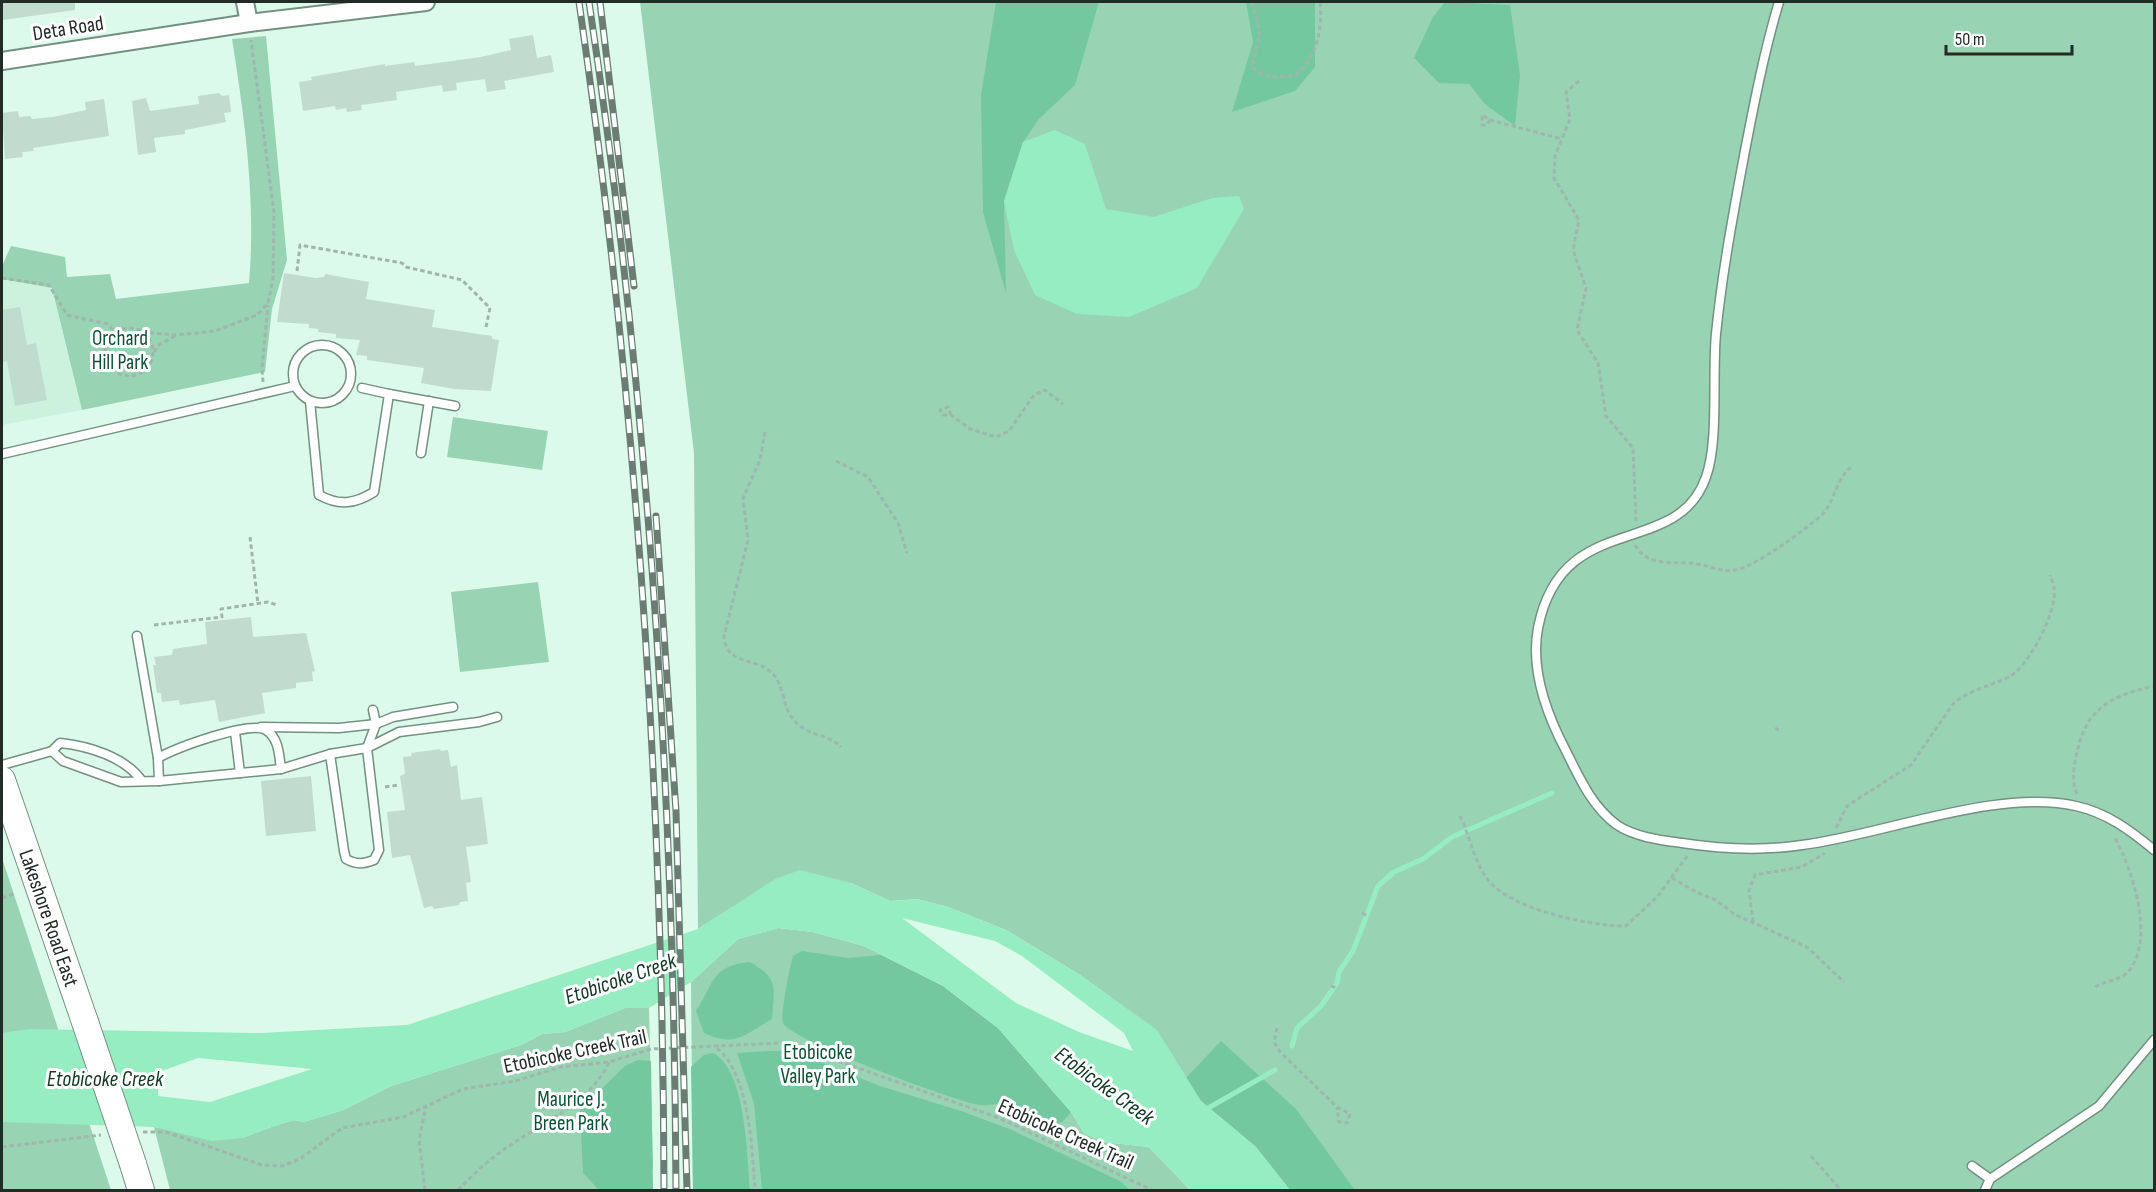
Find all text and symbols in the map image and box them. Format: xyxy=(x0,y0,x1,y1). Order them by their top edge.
street label: Deta Road xyxy=(31,11,105,46)
scale bar xyxy=(1946,18,2072,56)
text: 50 m xyxy=(1955,29,1985,50)
park label: Orchard Hill Park xyxy=(92,326,148,375)
street label: Lakeshore Road East xyxy=(13,846,84,990)
water label: Etobicoke Creek xyxy=(561,947,681,1011)
street label: Etobicoke Creek Trail xyxy=(501,1024,649,1079)
park label: Etobicoke Valley Park xyxy=(780,1040,856,1089)
water label: Etobicoke Creek xyxy=(1049,1041,1160,1132)
water label: Etobicoke Creek xyxy=(47,1066,164,1093)
park label: Maurice J. Breen Park xyxy=(534,1087,608,1136)
street label: Etobicoke Creek Trail xyxy=(994,1093,1137,1175)

